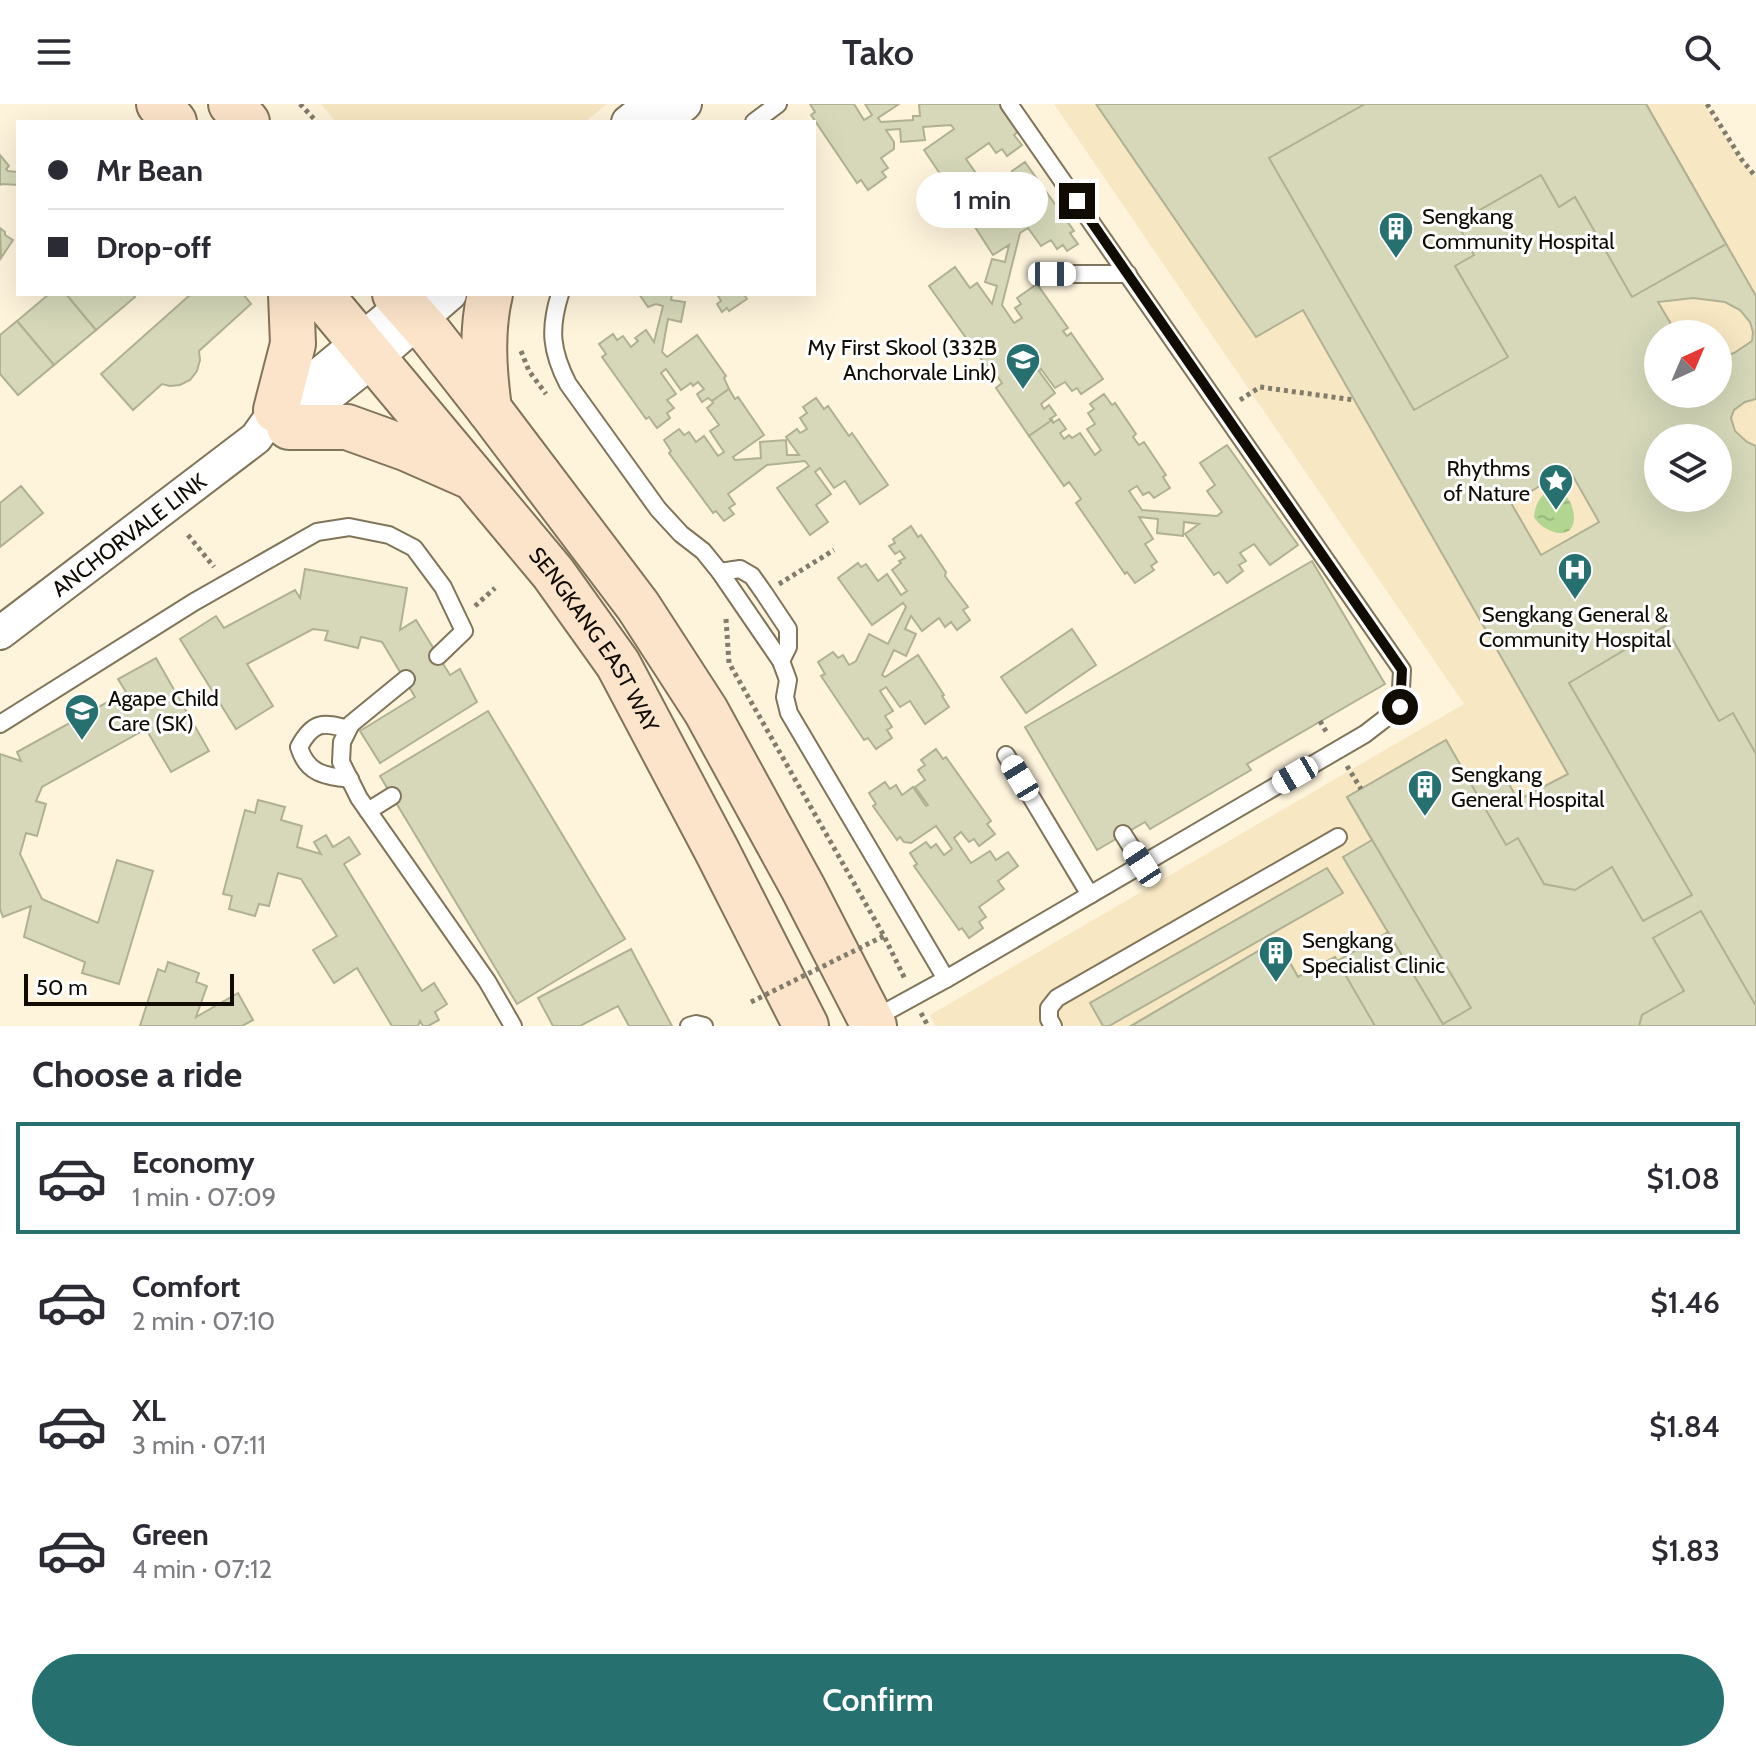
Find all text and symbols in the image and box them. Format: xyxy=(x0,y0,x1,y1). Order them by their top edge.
icon: menu xyxy=(32,30,76,74)
text: Tako xyxy=(842,30,914,74)
icon: search xyxy=(1680,30,1724,74)
text: Mr Bean xyxy=(96,152,203,189)
callout: 1 min xyxy=(917,173,1049,229)
route end xyxy=(1059,183,1095,219)
text: 1 min xyxy=(953,184,1011,216)
place label: Sengkang Community Hospital xyxy=(1422,203,1615,255)
building icon: Sengkang Community Hospital xyxy=(1377,210,1415,260)
text: Drop-off xyxy=(96,229,211,266)
car xyxy=(1028,262,1076,286)
north arrow xyxy=(1644,320,1732,408)
map controls xyxy=(1644,320,1732,512)
place label: My First Skool (332B Anchorvale Link) xyxy=(807,334,997,386)
school or university icon: My First Skool (332B Anchorvale Link) xyxy=(1004,341,1042,391)
button: layers xyxy=(1644,424,1732,512)
place label: Rhythms of Nature xyxy=(1443,455,1530,507)
place icon: Rhythms of Nature xyxy=(1537,462,1575,512)
street label: ANCHORVALE LINK xyxy=(46,467,212,602)
street label: SENGKANG EAST WAY xyxy=(524,541,665,737)
hospital icon: Sengkang General & Community Hospital xyxy=(1556,551,1594,601)
place label: Sengkang General & Community Hospital xyxy=(1479,601,1672,653)
place label: Agape Child Care (SK) xyxy=(108,685,219,737)
route start xyxy=(1382,689,1418,725)
school or university icon: Agape Child Care (SK) xyxy=(63,692,101,742)
car xyxy=(997,751,1043,805)
car xyxy=(1268,753,1322,797)
place label: Sengkang General Hospital xyxy=(1451,761,1605,813)
building icon: Sengkang General Hospital xyxy=(1406,768,1444,818)
car xyxy=(1119,837,1165,891)
place label: Sengkang Specialist Clinic xyxy=(1302,927,1445,979)
building icon: Sengkang Specialist Clinic xyxy=(1257,934,1295,984)
scale bar xyxy=(24,970,234,1006)
text: 50 m xyxy=(36,974,88,1001)
text: Choose a ride xyxy=(32,1052,242,1096)
icon: car xyxy=(36,1142,108,1214)
text: Economy xyxy=(132,1144,255,1181)
text: $1.08 xyxy=(1647,1160,1720,1197)
text: 1 min · 07:09 xyxy=(132,1181,276,1213)
icon: car xyxy=(36,1266,108,1338)
text: Comfort xyxy=(132,1268,240,1305)
text: $1.46 xyxy=(1650,1284,1720,1321)
text: 2 min · 07:10 xyxy=(132,1305,275,1337)
icon: car xyxy=(36,1390,108,1462)
text: XL xyxy=(132,1392,166,1429)
text: $1.84 xyxy=(1649,1408,1720,1445)
text: 3 min · 07:11 xyxy=(132,1429,266,1461)
icon: car xyxy=(36,1514,108,1586)
text: Green xyxy=(132,1516,209,1553)
text: $1.83 xyxy=(1651,1532,1720,1569)
text: 4 min · 07:12 xyxy=(132,1553,272,1585)
button: Confirm xyxy=(32,1654,1724,1746)

